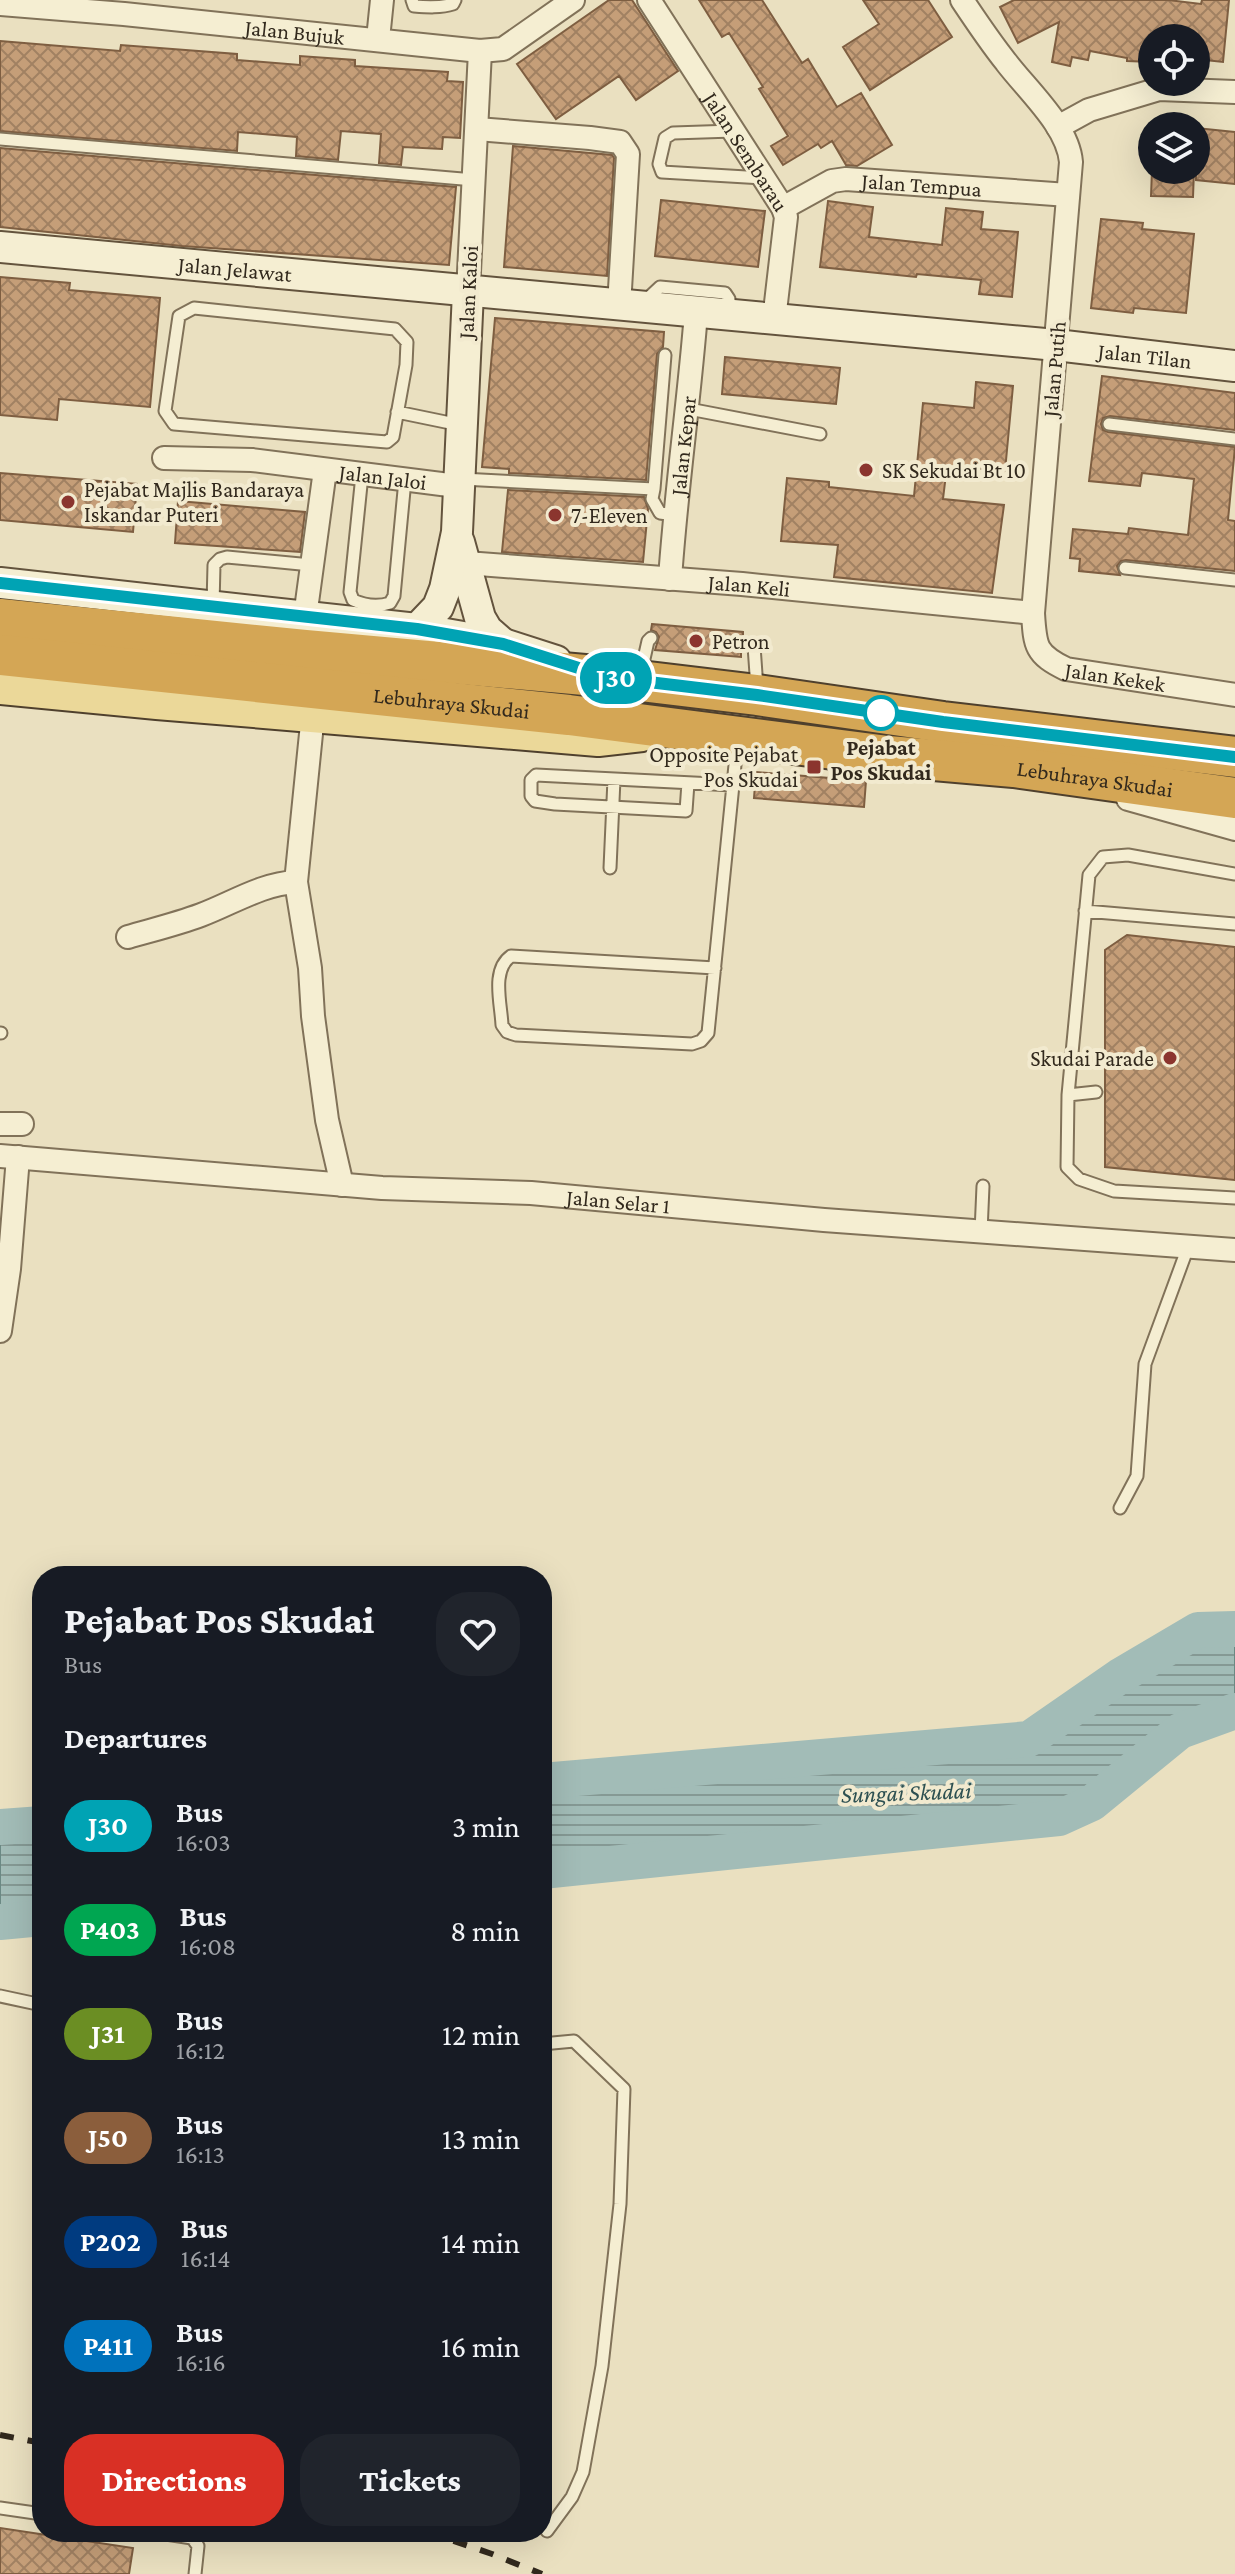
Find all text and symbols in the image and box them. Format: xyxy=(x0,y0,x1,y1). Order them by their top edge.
street label: Jalan Bujuk xyxy=(242,14,346,49)
map controls xyxy=(1138,24,1210,184)
button: locate xyxy=(1138,24,1210,96)
street label: Jalan Sembarau xyxy=(698,85,794,216)
button: layers xyxy=(1138,112,1210,184)
street label: Jalan Tempua xyxy=(859,168,983,201)
street label: Jalan Kaloi xyxy=(453,244,483,341)
street label: Jalan Jelawat xyxy=(175,251,294,287)
street label: Jalan Putih xyxy=(1037,320,1071,420)
street label: Jalan Tilan xyxy=(1095,337,1193,373)
street label: Jalan Kepar xyxy=(665,394,701,499)
street label: Jalan Jaloi xyxy=(336,458,428,495)
place label: SK Sekudai Bt 10 xyxy=(882,458,1026,483)
marker: SK Sekudai Bt 10 xyxy=(857,461,875,479)
place label: Pejabat Majlis Bandaraya Iskandar Puteri xyxy=(84,477,304,527)
marker: Pejabat Majlis Bandaraya Iskandar Puteri xyxy=(59,493,77,511)
place label: 7-Eleven xyxy=(571,503,648,528)
marker: 7-Eleven xyxy=(546,506,564,524)
street label: Jalan Keli xyxy=(705,569,792,601)
place label: Petron xyxy=(712,629,770,654)
marker: Petron xyxy=(687,632,705,650)
line badge: J30 xyxy=(570,652,662,704)
street label: Jalan Kekek xyxy=(1061,656,1168,697)
text: J30 xyxy=(596,662,636,693)
street label: Lebuhraya Skudai xyxy=(372,682,531,723)
marker: Pejabat Pos Skudai xyxy=(864,696,898,730)
place label: Pejabat Pos Skudai xyxy=(831,735,932,785)
place label: Opposite Pejabat Pos Skudai xyxy=(649,742,799,792)
street label: Lebuhraya Skudai xyxy=(1015,755,1175,802)
marker: Opposite Pejabat Pos Skudai xyxy=(805,758,823,776)
place label: Skudai Parade xyxy=(1030,1046,1154,1071)
marker: Skudai Parade xyxy=(1161,1049,1179,1067)
street label: Jalan Selar 1 xyxy=(563,1184,671,1218)
button: heart xyxy=(436,1592,520,1676)
text: Pejabat Pos Skudai xyxy=(64,1599,374,1641)
text: Bus xyxy=(64,1650,102,1679)
text: Departures xyxy=(64,1721,207,1754)
water label: Sungai Skudai xyxy=(840,1776,972,1808)
text: Bus xyxy=(176,1795,223,1828)
text: J30 xyxy=(88,1810,128,1841)
text: 3 min xyxy=(452,1810,520,1843)
text: 16:03 xyxy=(176,1828,231,1857)
text: Bus xyxy=(180,1899,226,1932)
text: P403 xyxy=(80,1914,140,1945)
text: 8 min xyxy=(450,1914,520,1947)
text: 16:08 xyxy=(180,1932,236,1961)
text: Bus xyxy=(176,2003,223,2036)
text: J31 xyxy=(91,2018,125,2049)
text: 12 min xyxy=(442,2018,520,2051)
text: 16:12 xyxy=(176,2036,225,2065)
text: Bus xyxy=(176,2107,223,2140)
text: J50 xyxy=(88,2122,128,2153)
text: 13 min xyxy=(442,2122,520,2155)
text: 16:13 xyxy=(176,2140,225,2169)
text: Bus xyxy=(181,2211,228,2244)
text: P202 xyxy=(80,2226,141,2257)
text: 14 min xyxy=(441,2226,520,2259)
text: 16:14 xyxy=(181,2244,231,2273)
text: Bus xyxy=(176,2315,223,2348)
text: P411 xyxy=(83,2330,133,2361)
text: 16 min xyxy=(441,2330,520,2363)
text: 16:16 xyxy=(176,2348,226,2377)
button: Directions xyxy=(64,2434,284,2526)
button: Tickets xyxy=(300,2434,520,2526)

